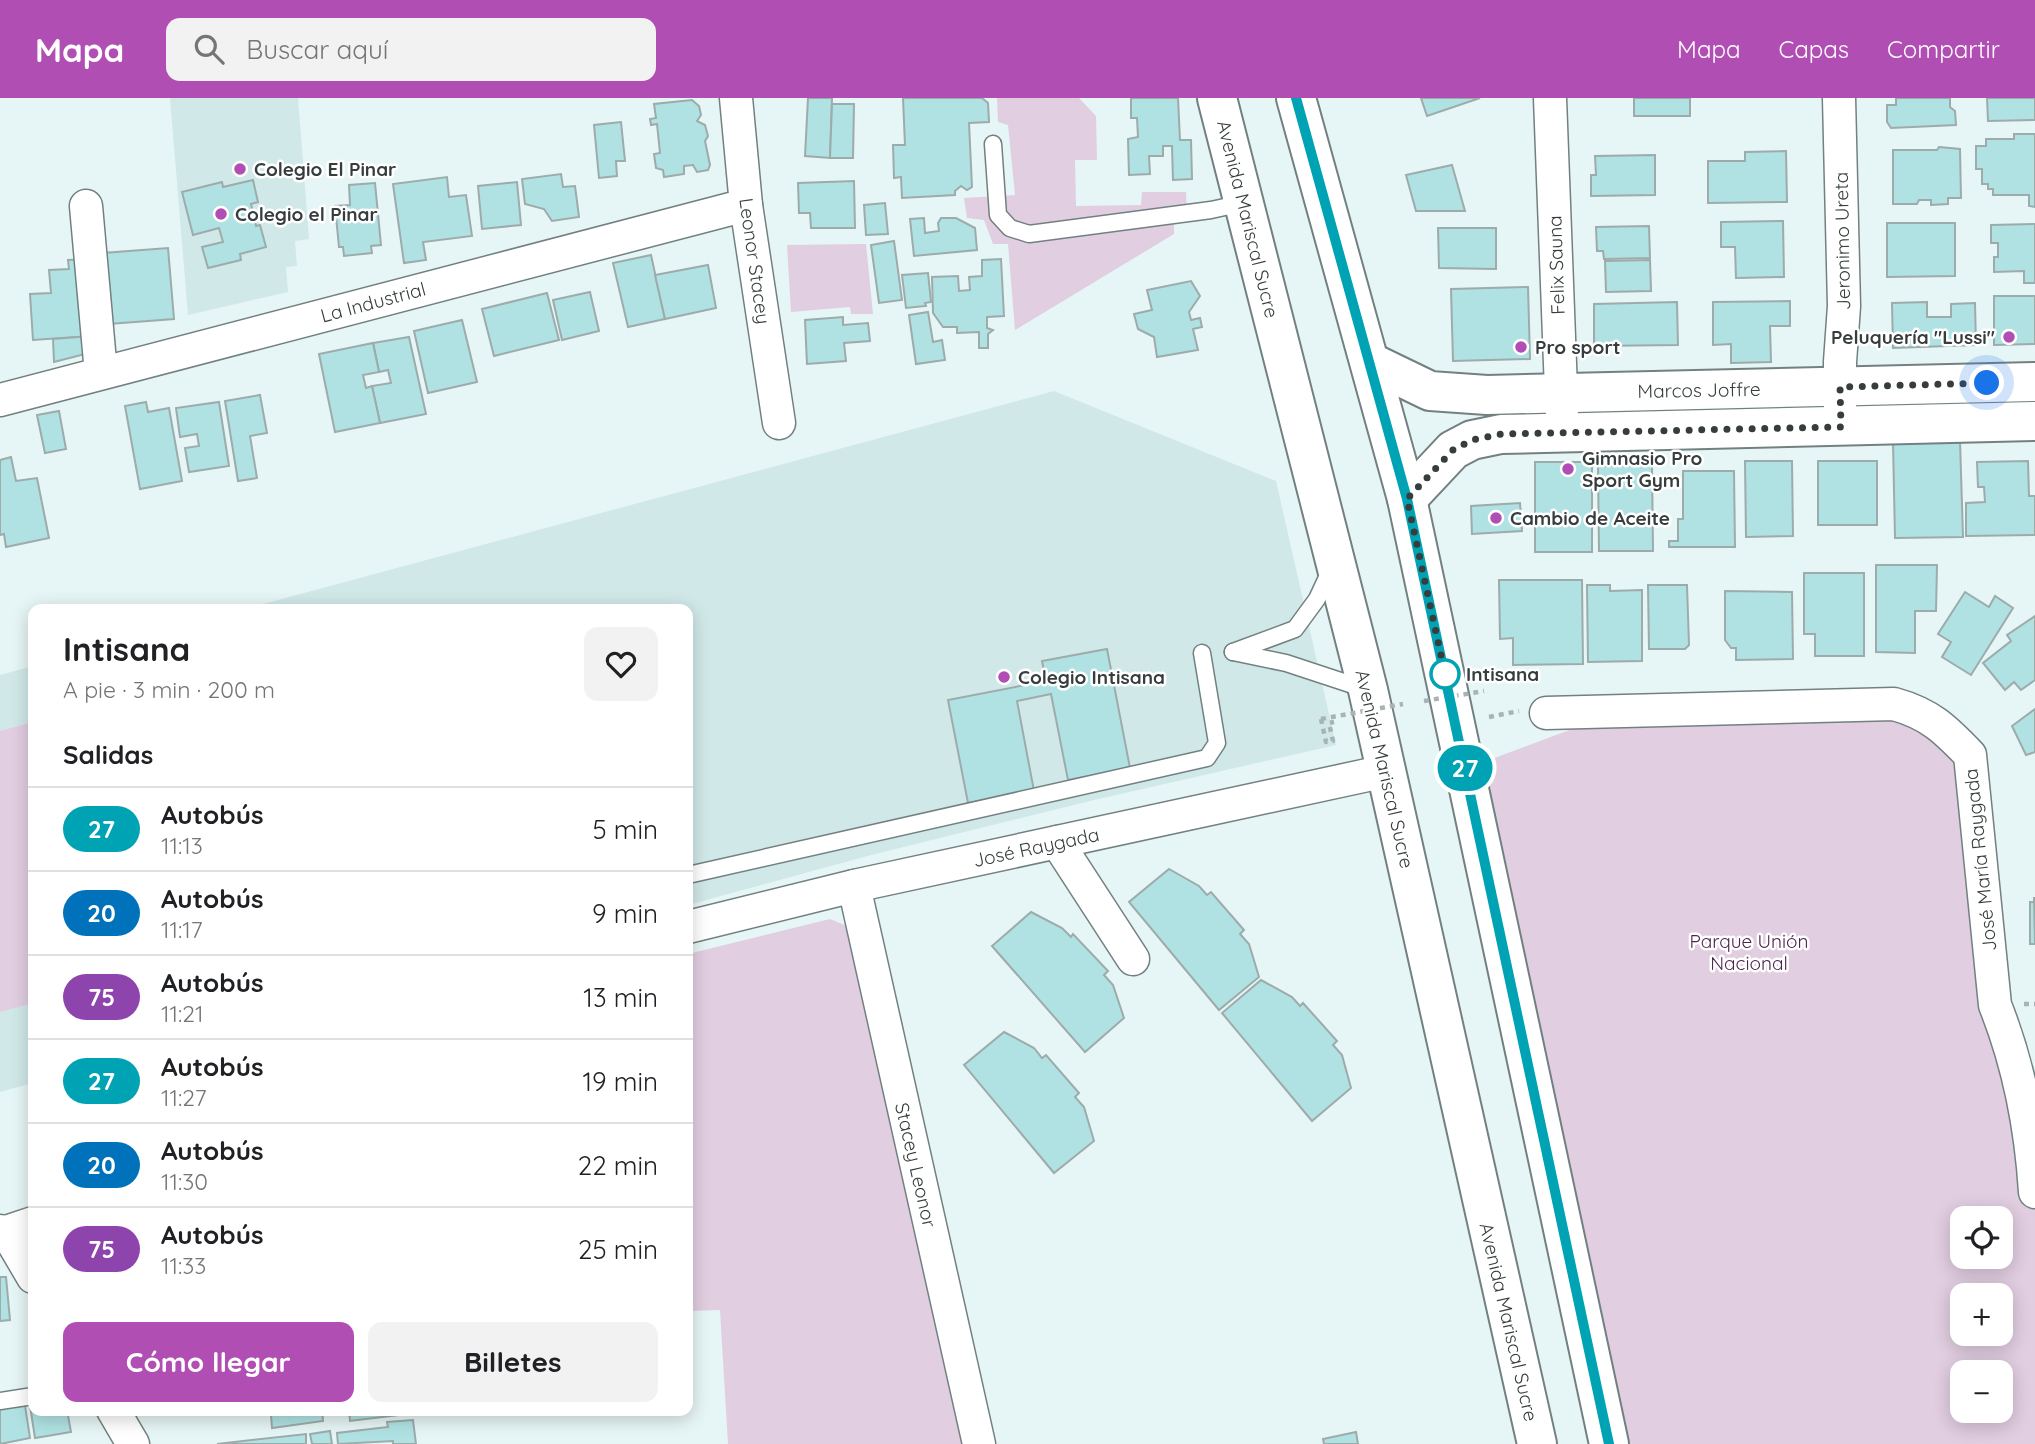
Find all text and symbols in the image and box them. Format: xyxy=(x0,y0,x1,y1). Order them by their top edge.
search box xyxy=(166,18,656,81)
text: Mapa xyxy=(35,29,124,70)
icon: search xyxy=(190,30,228,68)
text: Buscar aquí xyxy=(246,33,388,66)
text: Mapa xyxy=(1677,34,1741,64)
text: Capas xyxy=(1779,34,1849,64)
text: Compartir xyxy=(1887,34,2000,64)
street label: Avenida Mariscal Sucre xyxy=(1212,118,1284,320)
place label: Colegio El Pinar xyxy=(254,157,396,181)
marker: Colegio El Pinar xyxy=(232,161,248,177)
street label: Jeronimo Ureta xyxy=(1829,172,1855,310)
street label: Leonor Stacey xyxy=(734,196,776,326)
place label: Colegio el Pinar xyxy=(235,202,378,226)
marker: Colegio el Pinar xyxy=(213,206,229,222)
street label: Felix Sauna xyxy=(1542,215,1570,315)
street label: La Industrial xyxy=(318,276,428,328)
place label: Peluquería "Lussi" xyxy=(1831,325,1995,349)
marker: Peluquería "Lussi" xyxy=(2001,329,2017,345)
place label: Pro sport xyxy=(1535,335,1620,359)
marker: Pro sport xyxy=(1513,339,1529,355)
your location xyxy=(1969,365,2004,400)
street label: Marcos Joffre xyxy=(1637,377,1761,403)
place label: Gimnasio Pro Sport Gym xyxy=(1582,446,1703,492)
marker: Gimnasio Pro Sport Gym xyxy=(1560,461,1576,477)
place label: Cambio de Aceite xyxy=(1510,506,1670,530)
marker: Cambio de Aceite xyxy=(1488,510,1504,526)
button: heart xyxy=(584,627,658,701)
text: Intisana xyxy=(63,628,190,669)
marker: Intisana xyxy=(1430,659,1460,689)
place label: Intisana xyxy=(1466,662,1539,686)
place label: Colegio Intisana xyxy=(1018,665,1165,689)
street label: Avenida Mariscal Sucre xyxy=(1350,667,1420,871)
marker: Colegio Intisana xyxy=(996,669,1012,685)
text: A pie · 3 min · 200 m xyxy=(63,675,275,704)
text: Salidas xyxy=(63,738,153,771)
line badge: 27 xyxy=(1434,745,1496,791)
text: 27 xyxy=(1452,753,1478,783)
street label: José María Raygada xyxy=(1958,767,2002,953)
text: Autobús xyxy=(161,798,263,831)
text: 5 min xyxy=(592,813,658,846)
text: 27 xyxy=(88,814,115,844)
street label: José Raygada xyxy=(971,822,1101,872)
text: 11:13 xyxy=(161,831,203,860)
text: Autobús xyxy=(161,882,263,915)
text: 9 min xyxy=(592,897,658,930)
text: 20 xyxy=(87,898,116,928)
text: 11:17 xyxy=(161,915,203,944)
park label: Parque Unión Nacional xyxy=(1690,929,1808,975)
text: Autobús xyxy=(161,966,263,999)
text: 13 min xyxy=(583,981,658,1014)
text: 75 xyxy=(88,982,115,1012)
text: 11:21 xyxy=(161,999,204,1028)
text: Autobús xyxy=(161,1050,263,1083)
text: 19 min xyxy=(582,1065,658,1098)
text: 27 xyxy=(88,1066,115,1096)
text: 11:27 xyxy=(161,1083,206,1112)
street label: Stacey Leonor xyxy=(890,1100,942,1230)
text: Autobús xyxy=(161,1134,263,1167)
text: 22 min xyxy=(578,1149,658,1182)
text: 20 xyxy=(87,1150,116,1180)
text: 11:30 xyxy=(161,1167,208,1196)
map controls xyxy=(1950,1206,2013,1423)
button: locate xyxy=(1950,1206,2013,1269)
text: Autobús xyxy=(161,1218,263,1251)
street label: Avenida Mariscal Sucre xyxy=(1474,1220,1544,1424)
text: 25 min xyxy=(578,1233,658,1266)
text: 75 xyxy=(88,1234,115,1264)
text: 11:33 xyxy=(161,1251,206,1280)
button: + xyxy=(1950,1283,2013,1346)
button: Cómo llegar xyxy=(63,1322,354,1402)
button: Billetes xyxy=(368,1322,658,1402)
button: − xyxy=(1950,1360,2013,1423)

